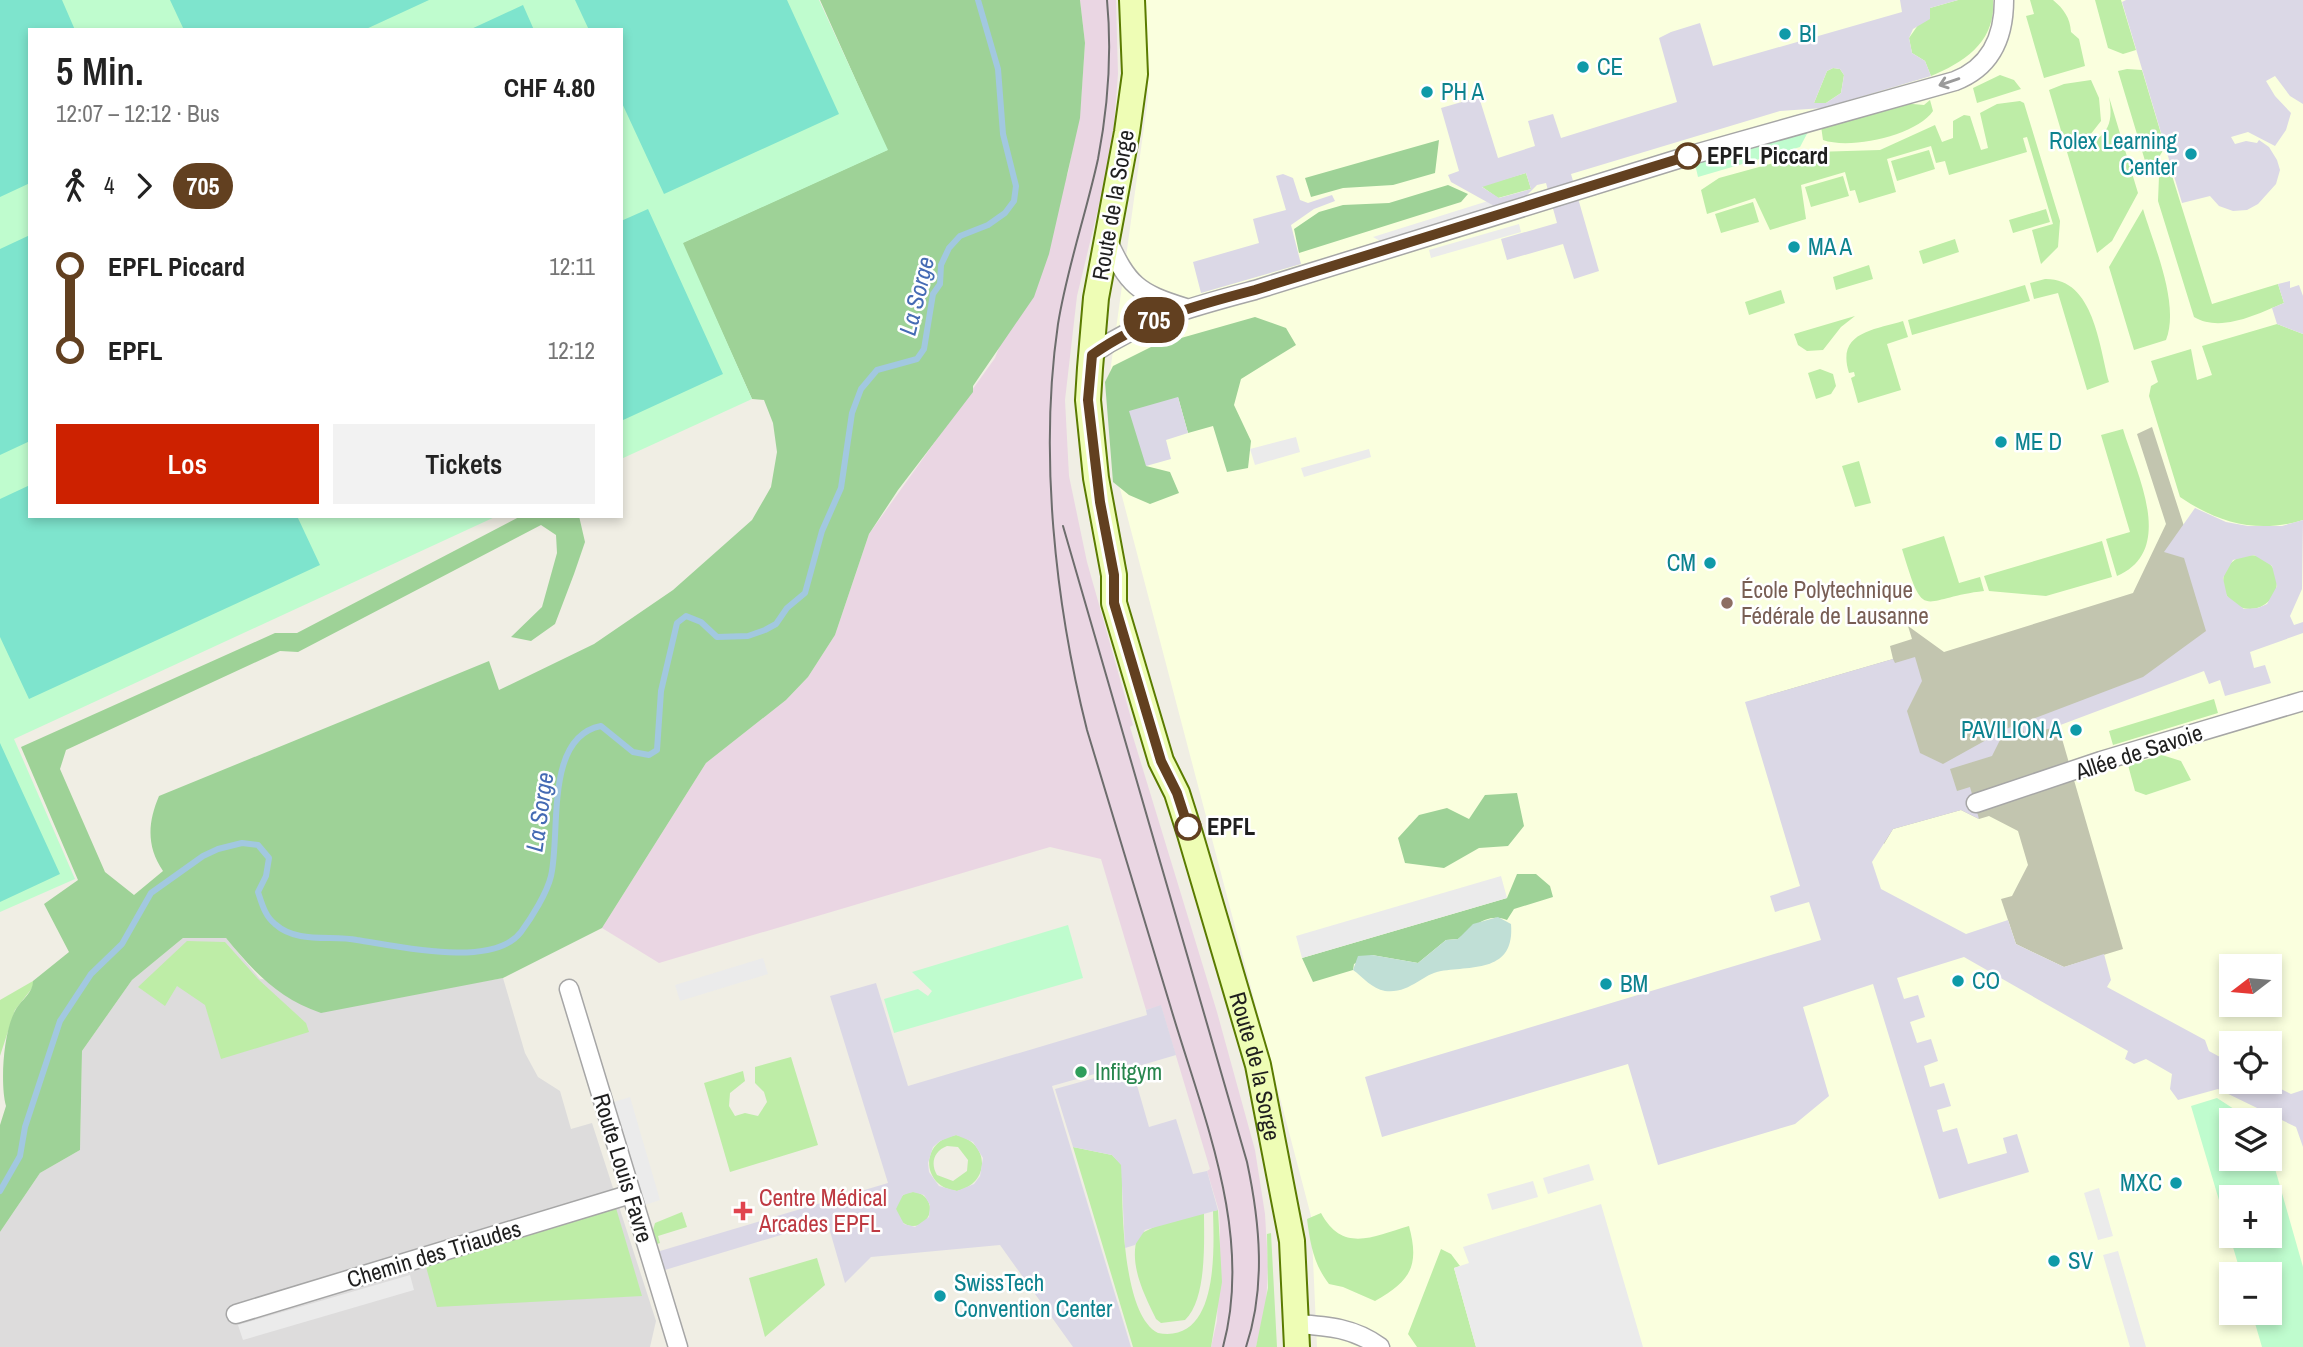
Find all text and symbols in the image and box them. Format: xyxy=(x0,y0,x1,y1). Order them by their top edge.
place label: BI xyxy=(1799,18,1817,49)
marker: BI xyxy=(1777,26,1793,42)
text: 5 Min. xyxy=(56,46,144,97)
place label: CE xyxy=(1597,51,1623,82)
marker: CE xyxy=(1575,59,1591,75)
text: CHF 4.80 xyxy=(504,70,595,105)
place label: PH A xyxy=(1441,76,1484,107)
one-way arrow xyxy=(1939,77,1961,90)
marker: PH A xyxy=(1419,84,1435,100)
text: 12:07 – 12:12 · Bus xyxy=(56,98,220,129)
place label: Rolex Learning Center xyxy=(2049,125,2178,182)
street label: Route de la Sorge xyxy=(1084,127,1141,282)
place label: EPFL Piccard xyxy=(1707,140,1828,171)
marker: EPFL Piccard xyxy=(1675,143,1701,169)
marker: Rolex Learning Center xyxy=(2183,146,2199,162)
icon: walk xyxy=(56,167,94,205)
icon: forward xyxy=(125,167,163,205)
text: 4 xyxy=(104,170,115,201)
text: 705 xyxy=(187,170,219,202)
place label: MA A xyxy=(1808,231,1852,262)
marker: MA A xyxy=(1786,239,1802,255)
text: EPFL Piccard xyxy=(108,249,245,284)
text: 12:11 xyxy=(549,251,595,282)
water label: La Sorge xyxy=(891,253,941,338)
line badge: 705 xyxy=(1114,297,1194,343)
text: 705 xyxy=(1138,304,1170,336)
text: EPFL xyxy=(108,333,163,368)
text: 12:12 xyxy=(548,335,595,366)
button: Los xyxy=(56,424,319,504)
button: Tickets xyxy=(333,424,595,504)
place label: ME D xyxy=(2015,426,2062,457)
marker: ME D xyxy=(1993,434,2009,450)
place label: CM xyxy=(1667,547,1696,578)
marker: CM xyxy=(1702,555,1718,571)
place label: École Polytechnique Fédérale de Lausanne xyxy=(1741,574,1929,631)
marker: École Polytechnique Fédérale de Lausanne xyxy=(1719,595,1735,611)
place label: PAVILION A xyxy=(1961,714,2062,745)
street label: Allée de Savoie xyxy=(2070,716,2206,787)
marker: PAVILION A xyxy=(2068,722,2084,738)
water label: La Sorge xyxy=(518,770,560,854)
place label: EPFL xyxy=(1207,811,1255,842)
marker: EPFL xyxy=(1175,814,1201,840)
north arrow xyxy=(2219,954,2282,1017)
map controls xyxy=(2219,954,2282,1325)
place label: CO xyxy=(1972,965,2000,996)
place label: BM xyxy=(1620,968,1648,999)
marker: CO xyxy=(1950,973,1966,989)
marker: BM xyxy=(1598,976,1614,992)
street label: Route de la Sorge xyxy=(1222,988,1288,1143)
button: locate xyxy=(2219,1031,2282,1094)
place label: Infitgym xyxy=(1095,1056,1162,1087)
marker: Infitgym xyxy=(1073,1064,1089,1080)
street label: Route Louis Favre xyxy=(586,1090,661,1246)
button: layers xyxy=(2219,1108,2282,1171)
place label: MXC xyxy=(2120,1167,2162,1198)
marker: MXC xyxy=(2168,1175,2184,1191)
place label: Centre Médical Arcades EPFL xyxy=(758,1182,887,1239)
button: + xyxy=(2219,1185,2282,1248)
marker: Centre Médical Arcades EPFL xyxy=(733,1201,753,1221)
street label: Chemin des Triaudes xyxy=(343,1212,525,1295)
place label: SV xyxy=(2068,1245,2094,1276)
marker: SV xyxy=(2046,1253,2062,1269)
button: − xyxy=(2219,1262,2282,1325)
place label: SwissTech Convention Center xyxy=(954,1267,1113,1324)
marker: SwissTech Convention Center xyxy=(932,1288,948,1304)

